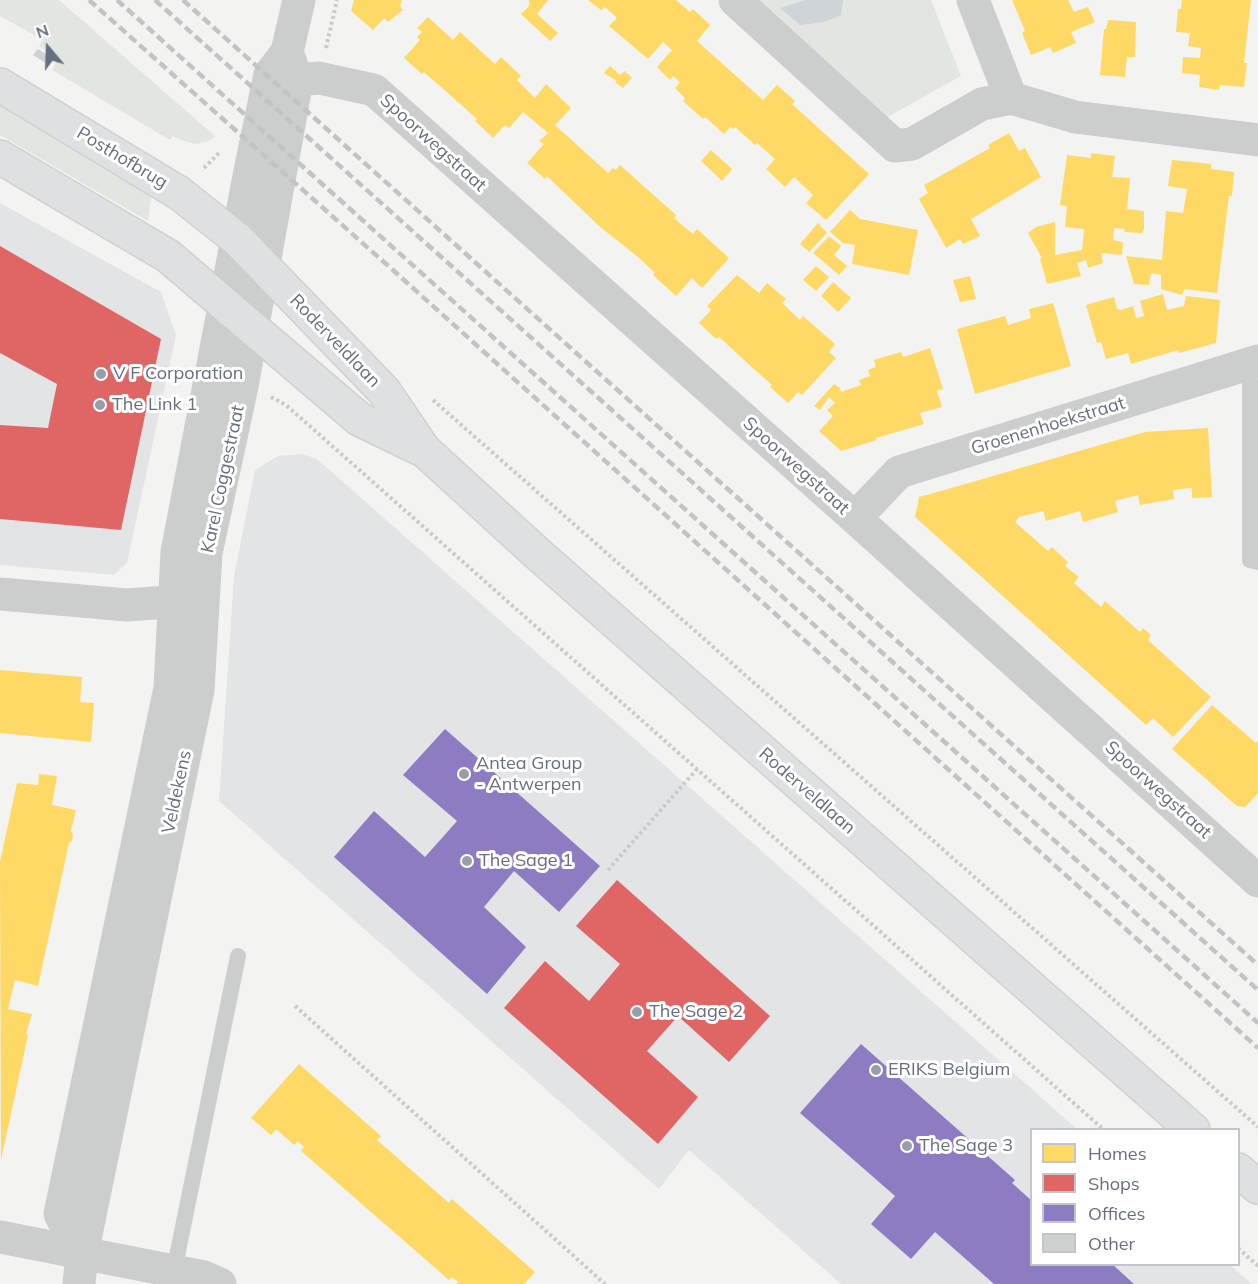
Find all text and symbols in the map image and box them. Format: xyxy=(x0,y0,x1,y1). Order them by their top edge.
north arrow xyxy=(18,18,78,78)
text: N xyxy=(33,20,51,42)
street label: Spoorwegstraat xyxy=(376,90,490,196)
street label: Posthofbrug xyxy=(73,122,171,194)
street label: Roderveldlaan xyxy=(285,290,385,392)
place label: V F Corporation xyxy=(113,363,243,385)
marker: V F Corporation xyxy=(94,367,108,381)
street label: Groenenhoekstraat xyxy=(968,392,1128,460)
place label: The Link 1 xyxy=(112,394,197,416)
marker: The Link 1 xyxy=(93,398,107,412)
street label: Karel Coggestraat xyxy=(197,403,249,555)
street label: Spoorwegstraat xyxy=(739,413,853,519)
street label: Spoorwegstraat xyxy=(1101,737,1215,843)
street label: Roderveldlaan xyxy=(754,743,860,839)
street label: Veldekens xyxy=(158,748,196,836)
place label: Antea Group - Antwerpen xyxy=(476,753,582,795)
marker: Antea Group - Antwerpen xyxy=(457,767,471,781)
place label: The Sage 1 xyxy=(479,850,573,872)
marker: The Sage 1 xyxy=(460,854,474,868)
place label: The Sage 2 xyxy=(649,1001,743,1023)
marker: The Sage 2 xyxy=(630,1005,644,1019)
place label: ERIKS Belgium xyxy=(888,1059,1010,1081)
marker: ERIKS Belgium xyxy=(869,1063,883,1077)
legend xyxy=(1030,1128,1240,1266)
place label: The Sage 3 xyxy=(919,1135,1013,1157)
marker: The Sage 3 xyxy=(900,1139,914,1153)
text: Homes xyxy=(1088,1142,1147,1165)
text: Shops xyxy=(1088,1172,1140,1195)
text: Offices xyxy=(1088,1202,1145,1225)
text: Other xyxy=(1088,1232,1135,1255)

